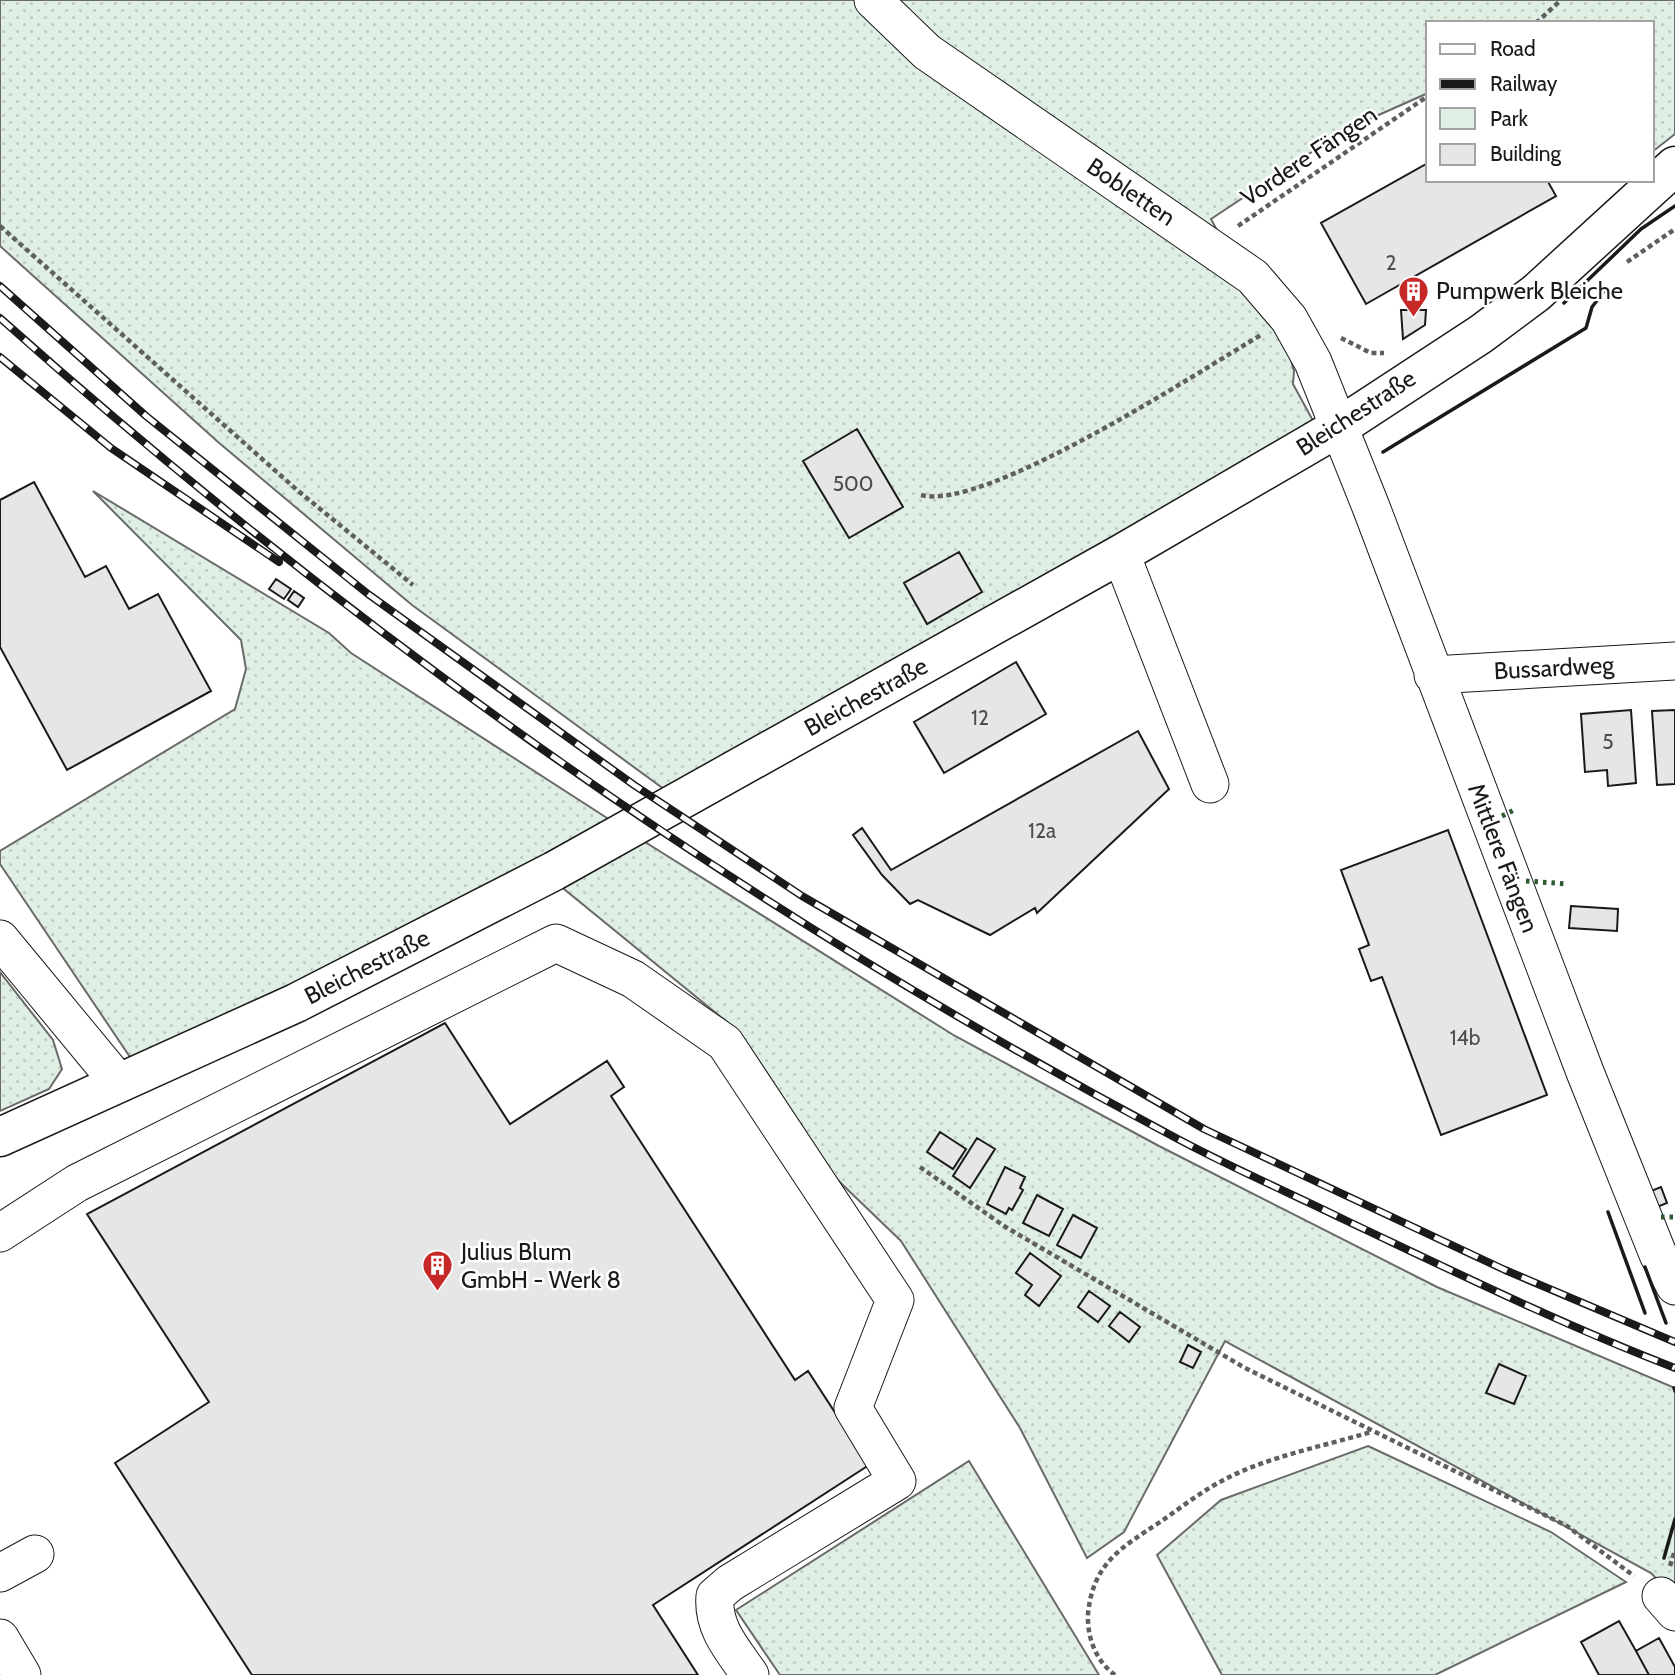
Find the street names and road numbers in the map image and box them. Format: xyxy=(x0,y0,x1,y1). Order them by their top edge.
street label: Vordere Fängen xyxy=(1235,99,1382,212)
street label: Bobletten xyxy=(1082,151,1181,232)
street label: Bleichestraße xyxy=(1291,363,1421,462)
street label: Bussardweg xyxy=(1493,650,1616,685)
street label: Bleichestraße xyxy=(799,651,932,742)
street label: Mittlere Fängen xyxy=(1462,779,1545,936)
street label: Bleichestraße xyxy=(299,923,434,1010)

